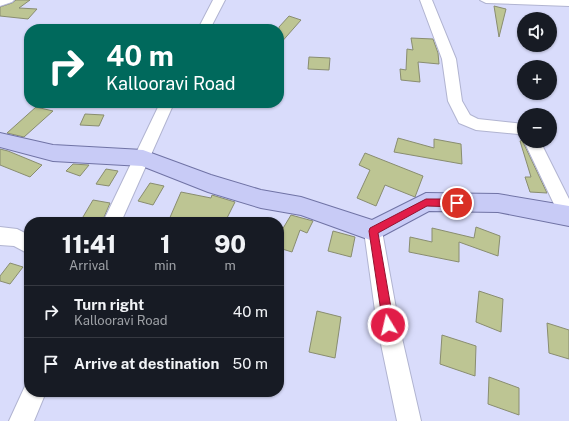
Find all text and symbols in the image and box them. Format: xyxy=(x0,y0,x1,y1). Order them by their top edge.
map controls xyxy=(517,12,557,148)
button: sound xyxy=(517,12,557,52)
text: 40 m xyxy=(106,39,174,72)
icon: right xyxy=(40,40,92,92)
button: + xyxy=(517,60,557,100)
text: Kallooravi Road xyxy=(106,73,236,94)
button: − xyxy=(517,108,557,148)
pin xyxy=(440,186,474,220)
icon: arrive xyxy=(446,192,468,214)
text: 11:41 xyxy=(62,230,116,258)
text: 1 xyxy=(160,230,171,258)
text: 90 xyxy=(214,230,246,258)
text: Arrival xyxy=(69,258,109,273)
text: min xyxy=(154,258,176,273)
text: m xyxy=(225,258,236,273)
text: Turn right xyxy=(74,296,144,313)
icon: right xyxy=(40,301,62,323)
text: 40 m xyxy=(233,303,268,320)
position arrow xyxy=(367,304,409,346)
text: Kallooravi Road xyxy=(74,313,168,328)
icon: arrive xyxy=(40,353,62,375)
text: Arrive at destination xyxy=(74,355,219,372)
text: 50 m xyxy=(233,355,268,372)

